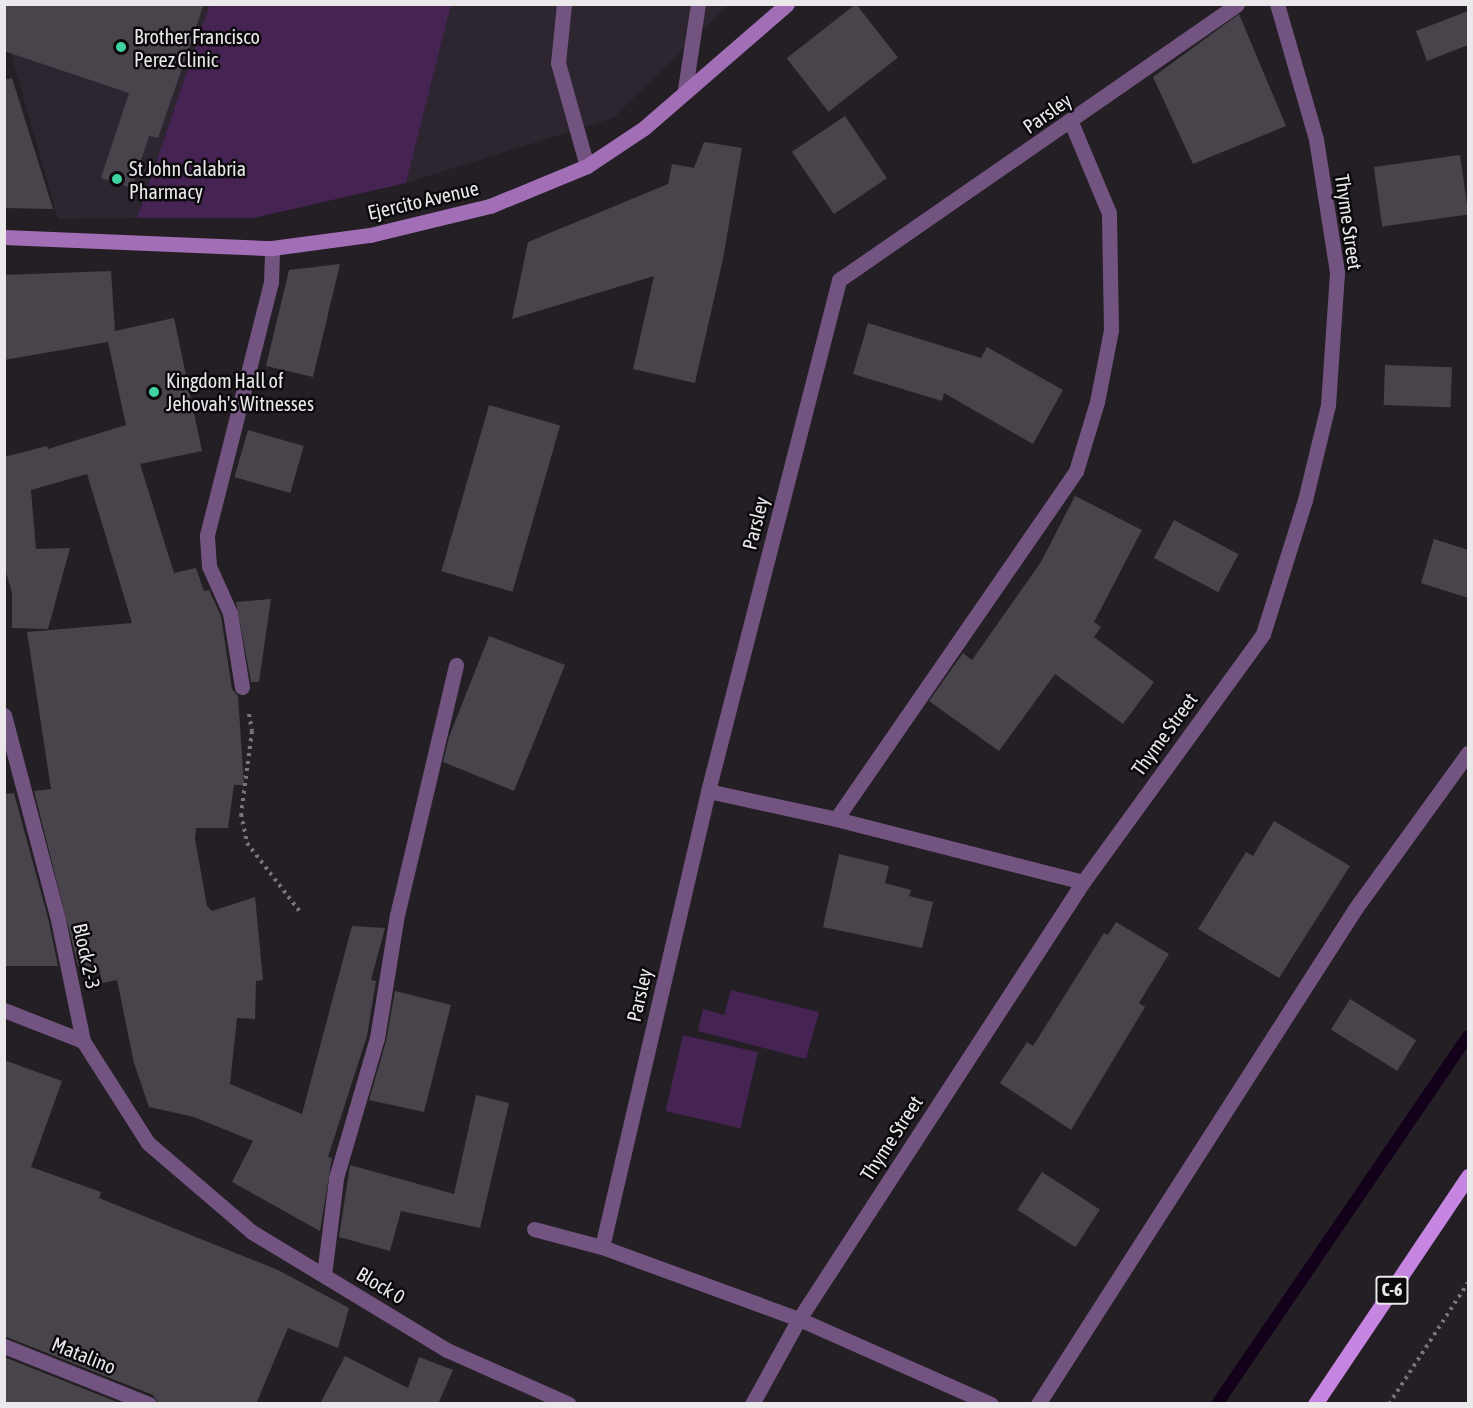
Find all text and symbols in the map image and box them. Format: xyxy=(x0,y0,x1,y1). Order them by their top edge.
place label: Brother Francisco Perez Clinic xyxy=(134,24,260,71)
marker: Brother Francisco Perez Clinic xyxy=(112,38,130,56)
street label: Parsley xyxy=(1018,88,1076,138)
place label: St John Calabria Pharmacy xyxy=(129,156,246,203)
marker: St John Calabria Pharmacy xyxy=(110,172,124,186)
street label: Thyme Street xyxy=(1330,173,1368,271)
street label: Ejercito Avenue xyxy=(365,176,481,224)
place label: Kingdom Hall of Jehovah's Witnesses xyxy=(166,368,314,415)
marker: Kingdom Hall of Jehovah's Witnesses xyxy=(147,385,161,399)
street label: Parsley xyxy=(737,494,773,552)
street label: Thyme Street xyxy=(1126,688,1202,780)
street label: Block 2-3 xyxy=(68,921,106,991)
street label: Parsley xyxy=(621,966,657,1024)
street label: Thyme Street xyxy=(855,1091,927,1185)
street label: Block 0 xyxy=(352,1261,410,1309)
road number: C-6 xyxy=(1374,1275,1410,1305)
street label: Matalino xyxy=(49,1331,119,1379)

